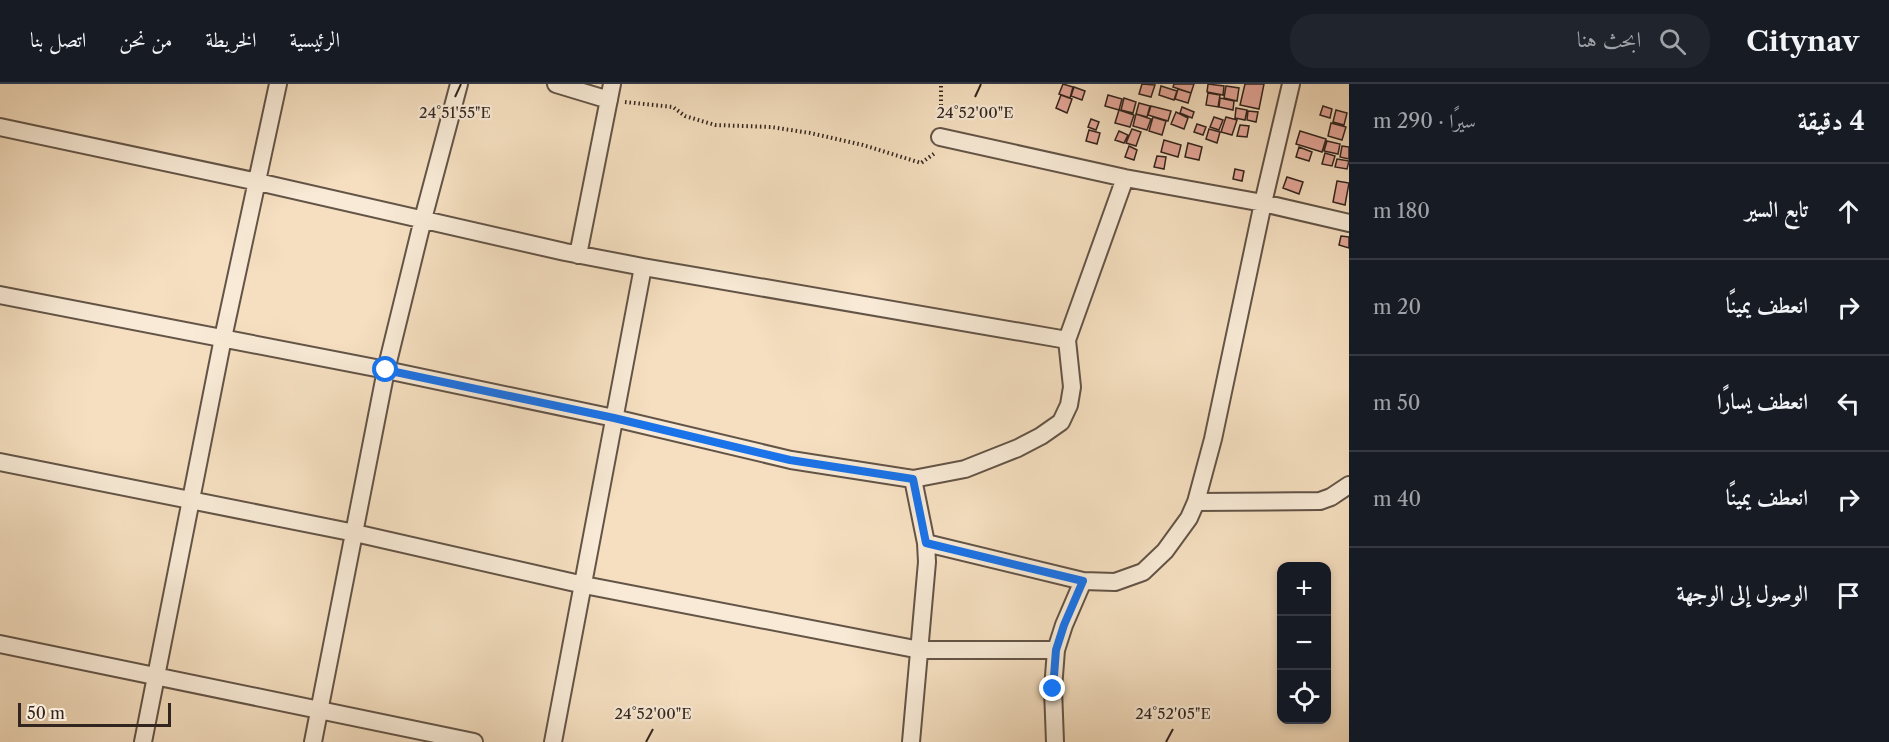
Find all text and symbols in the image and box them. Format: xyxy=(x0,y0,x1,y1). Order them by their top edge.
search box xyxy=(1290,14,1710,68)
text: Citynav xyxy=(1746,24,1859,58)
icon: search xyxy=(1656,25,1689,58)
text: ابحث هنا xyxy=(1577,26,1641,53)
text: اتصل بنا xyxy=(30,27,86,52)
text: من نحن xyxy=(119,27,172,52)
text: الخريطة xyxy=(205,27,257,52)
text: الرئيسية xyxy=(290,27,340,52)
text: 24°51'55"E xyxy=(419,103,491,122)
text: 24°52'00"E xyxy=(936,103,1014,122)
text: 4 دقيقة xyxy=(1798,105,1865,137)
text: سيرًا · 290 m xyxy=(1373,109,1476,133)
icon: ahead xyxy=(1832,195,1865,228)
text: تابع السير xyxy=(1745,196,1808,223)
text: 180 m xyxy=(1373,199,1430,223)
icon: right xyxy=(1832,291,1865,324)
text: انعطف يمينًا xyxy=(1726,292,1808,319)
text: 20 m xyxy=(1373,295,1421,319)
route start xyxy=(372,356,398,382)
icon: left xyxy=(1832,387,1865,420)
text: انعطف يسارًا xyxy=(1717,388,1808,415)
text: 50 m xyxy=(1373,391,1421,415)
icon: right xyxy=(1832,483,1865,516)
text: انعطف يمينًا xyxy=(1726,484,1808,511)
text: 40 m xyxy=(1373,487,1421,511)
map controls xyxy=(1277,562,1331,724)
button: + xyxy=(1277,562,1331,616)
icon: arrive xyxy=(1832,579,1865,612)
text: الوصول إلى الوجهة xyxy=(1676,580,1808,607)
button: − xyxy=(1277,616,1331,670)
button: locate xyxy=(1277,670,1331,724)
route end xyxy=(1039,675,1065,701)
scale bar xyxy=(18,700,171,728)
text: 50 m xyxy=(27,703,65,723)
text: 24°52'00"E xyxy=(614,704,692,723)
text: 24°52'05"E xyxy=(1135,704,1211,723)

